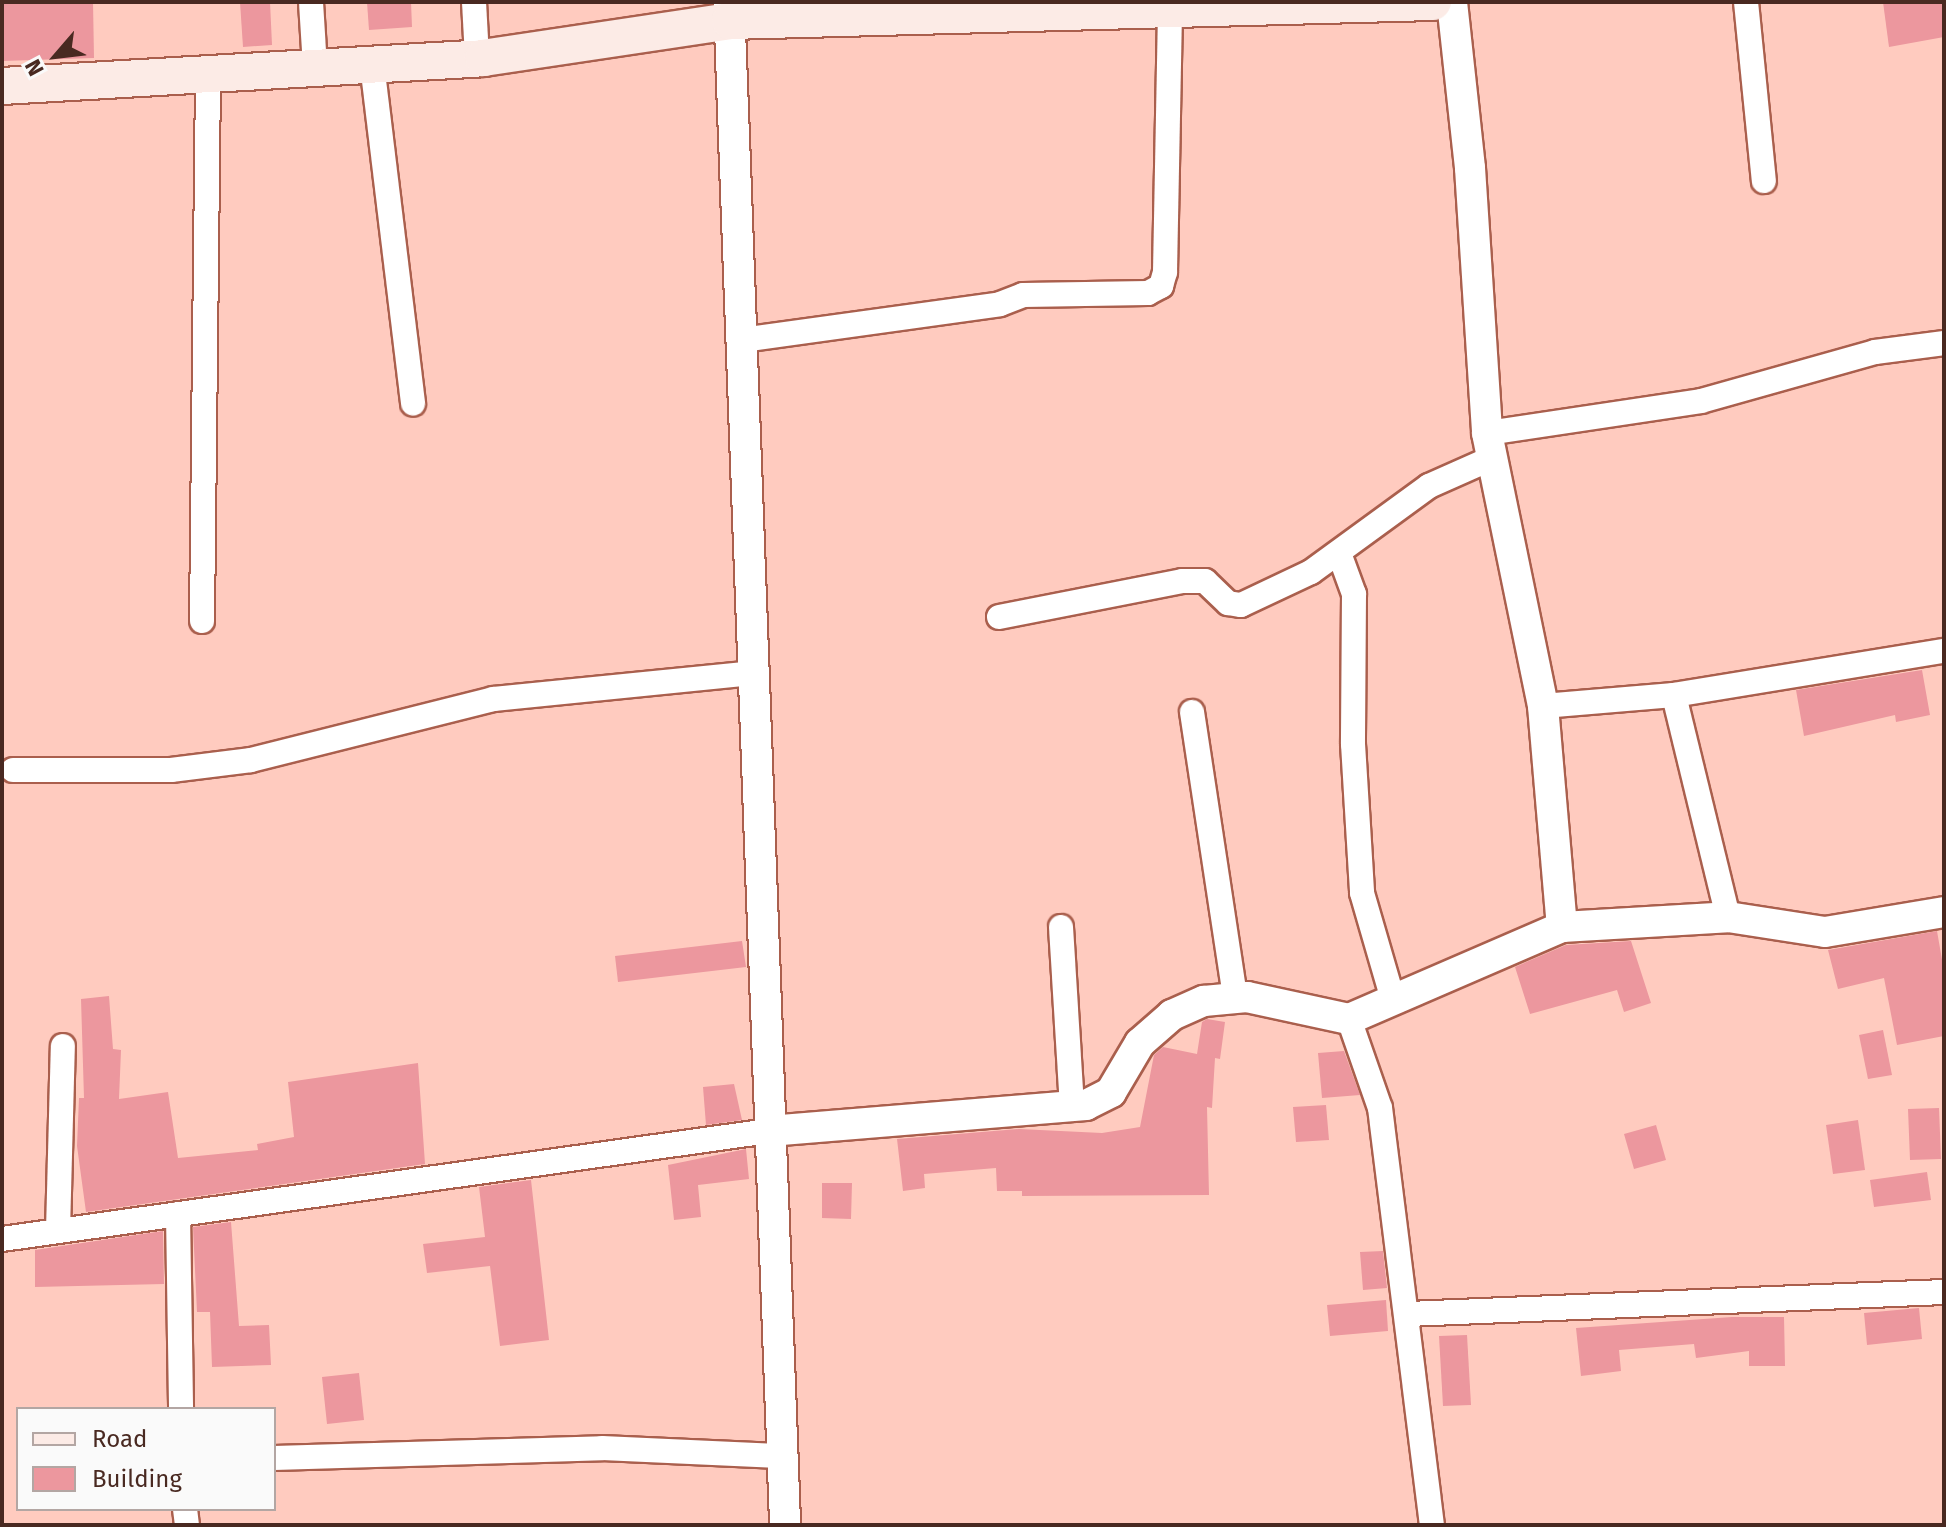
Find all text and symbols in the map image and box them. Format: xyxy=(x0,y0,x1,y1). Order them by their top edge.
north arrow xyxy=(16,16,96,96)
text: N xyxy=(19,55,50,80)
legend xyxy=(16,1407,276,1511)
text: Road xyxy=(92,1425,147,1453)
text: Building xyxy=(92,1465,182,1493)

